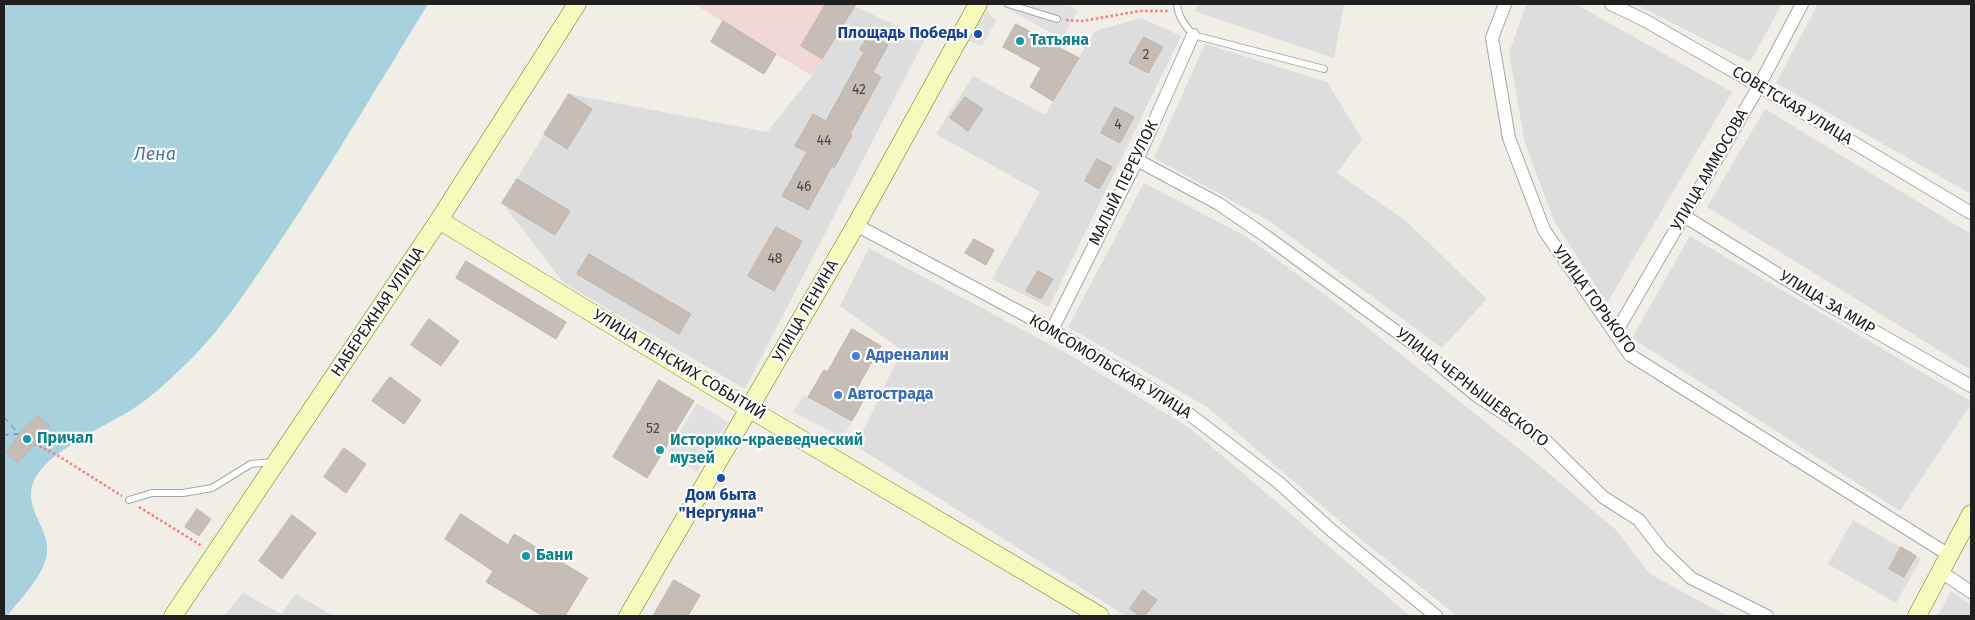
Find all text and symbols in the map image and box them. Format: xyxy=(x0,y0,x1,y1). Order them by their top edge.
place label: Площадь Победы xyxy=(837,24,968,44)
marker: Площадь Победы xyxy=(972,28,984,40)
place label: Татьяна xyxy=(1030,31,1089,51)
marker: Татьяна xyxy=(1014,35,1026,47)
house number: 2 xyxy=(1143,47,1149,63)
street label: СОВЕТСКАЯ УЛИЦА xyxy=(1728,63,1856,149)
house number: 42 xyxy=(852,82,866,98)
street label: УЛИЦА АММОСОВА xyxy=(1667,106,1753,234)
street label: МАЛЫЙ ПЕРЕУЛОК xyxy=(1085,117,1163,249)
house number: 4 xyxy=(1114,117,1122,133)
house number: 44 xyxy=(817,133,831,149)
water label: Лена xyxy=(134,144,176,166)
house number: 46 xyxy=(797,179,811,195)
street label: УЛИЦА ГОРЬКОГО xyxy=(1548,242,1640,358)
street label: НАБЕРЕЖНАЯ УЛИЦА xyxy=(327,243,429,381)
house number: 48 xyxy=(767,251,783,267)
street label: УЛИЦА ЛЕНИНА xyxy=(769,257,843,365)
street label: УЛИЦА ЗА МИР xyxy=(1776,267,1878,339)
street label: УЛИЦА ЛЕНСКИХ СОБЫТИЙ xyxy=(589,306,769,424)
street label: КОМСОМОЛЬСКАЯ УЛИЦА xyxy=(1025,311,1195,423)
street label: УЛИЦА ЧЕРНЫШЕВСКОГО xyxy=(1392,324,1552,452)
place label: Адреналин xyxy=(866,346,949,366)
marker: Адреналин xyxy=(850,350,862,362)
place label: Автострада xyxy=(848,385,934,405)
marker: Автострада xyxy=(832,389,844,401)
house number: 52 xyxy=(646,421,660,437)
place label: Причал xyxy=(37,429,93,449)
place label: Историко-краеведческий музей xyxy=(670,431,863,469)
marker: Причал xyxy=(21,433,33,445)
marker: Историко-краеведческий музей xyxy=(654,444,666,456)
marker: Дом быта "Нергуяна" xyxy=(715,472,727,484)
place label: Дом быта "Нергуяна" xyxy=(679,486,763,524)
place label: Бани xyxy=(536,546,573,566)
marker: Бани xyxy=(520,550,532,562)

